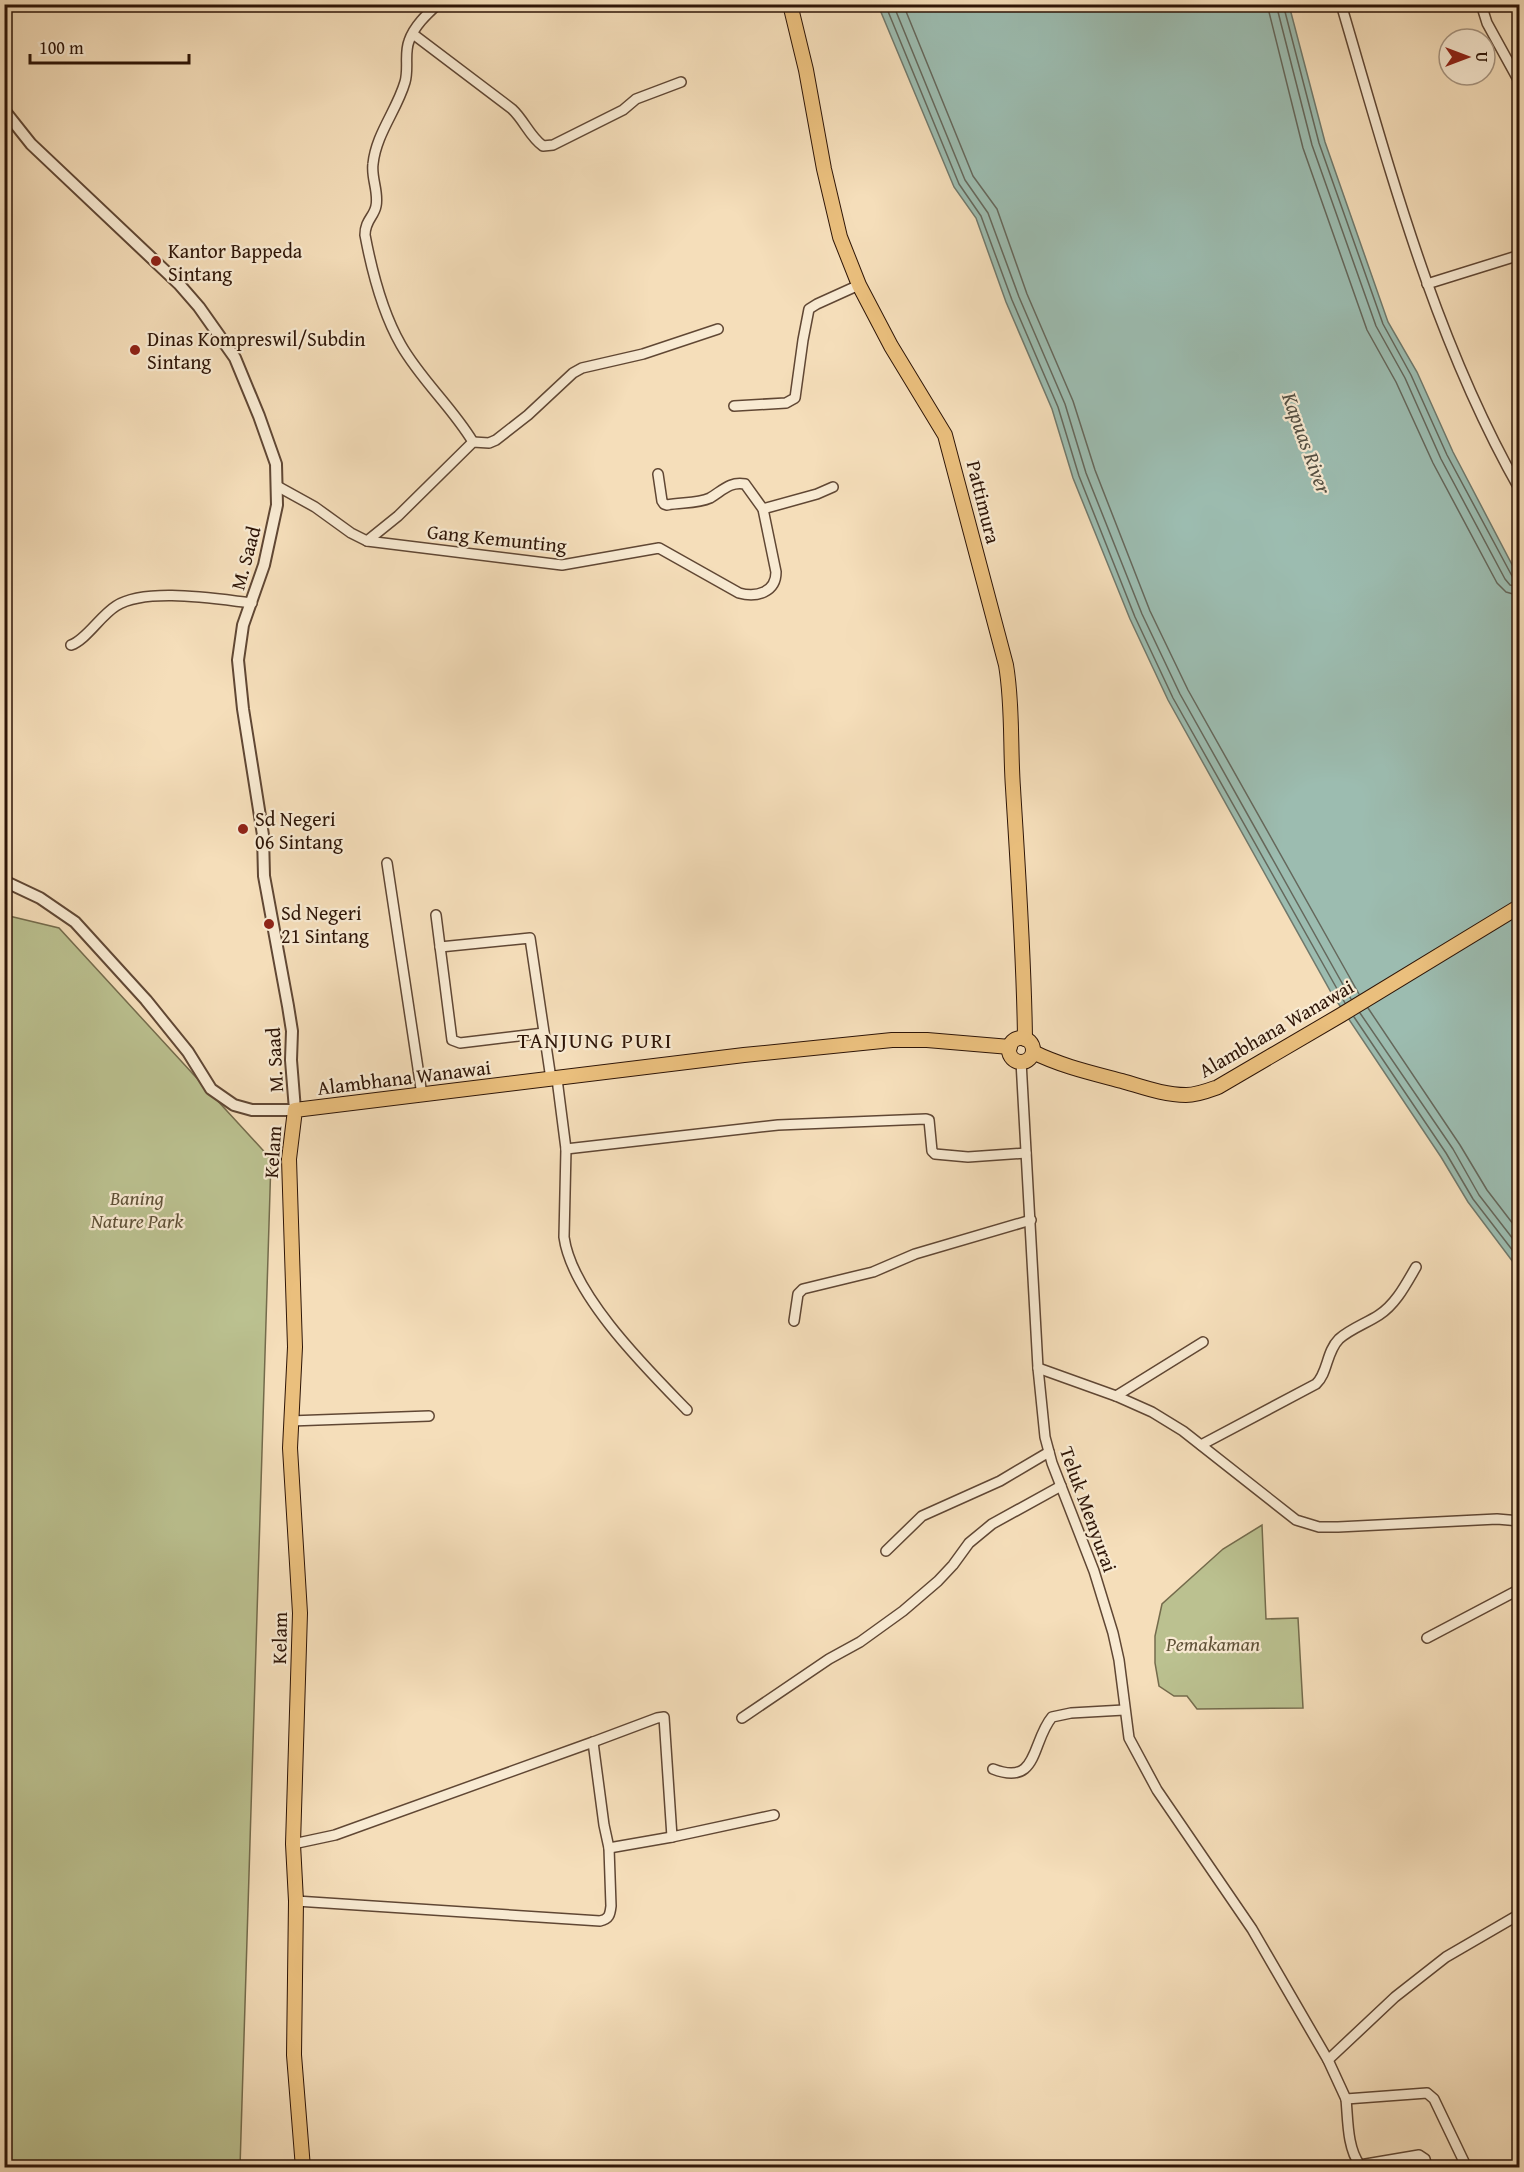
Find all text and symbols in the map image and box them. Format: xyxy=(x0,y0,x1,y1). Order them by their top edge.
scale bar xyxy=(30,27,189,65)
north arrow xyxy=(1437,27,1497,87)
text: 100 m xyxy=(39,34,84,61)
text: U xyxy=(1470,52,1494,63)
place label: Kantor Bappeda Sintang xyxy=(168,236,303,288)
marker: Kantor Bappeda Sintang xyxy=(149,254,163,268)
place label: Dinas Kompreswil/Subdin Sintang xyxy=(147,324,366,376)
marker: Dinas Kompreswil/Subdin Sintang xyxy=(128,343,142,357)
water label: Kapuas River xyxy=(1274,387,1340,499)
street label: Pattimura xyxy=(960,457,1008,547)
street label: Gang Kemunting xyxy=(426,516,568,560)
street label: M. Saad xyxy=(223,523,268,593)
place label: Sd Negeri 06 Sintang xyxy=(255,804,343,856)
marker: Sd Negeri 06 Sintang xyxy=(236,822,250,836)
place label: Sd Negeri 21 Sintang xyxy=(281,898,369,950)
marker: Sd Negeri 21 Sintang xyxy=(262,917,276,931)
street label: Alambhana Wanawai xyxy=(1193,972,1359,1084)
district label: TANJUNG PURI xyxy=(517,1024,673,1056)
street label: M. Saad xyxy=(258,1026,290,1093)
street label: Alambhana Wanawai xyxy=(316,1052,493,1102)
street label: Kelam xyxy=(256,1124,288,1179)
park label: Baning Nature Park xyxy=(90,1183,184,1235)
street label: Teluk Menyurai xyxy=(1053,1442,1125,1576)
street label: Kelam xyxy=(264,1611,294,1665)
park label: Pemakaman xyxy=(1165,1629,1260,1658)

